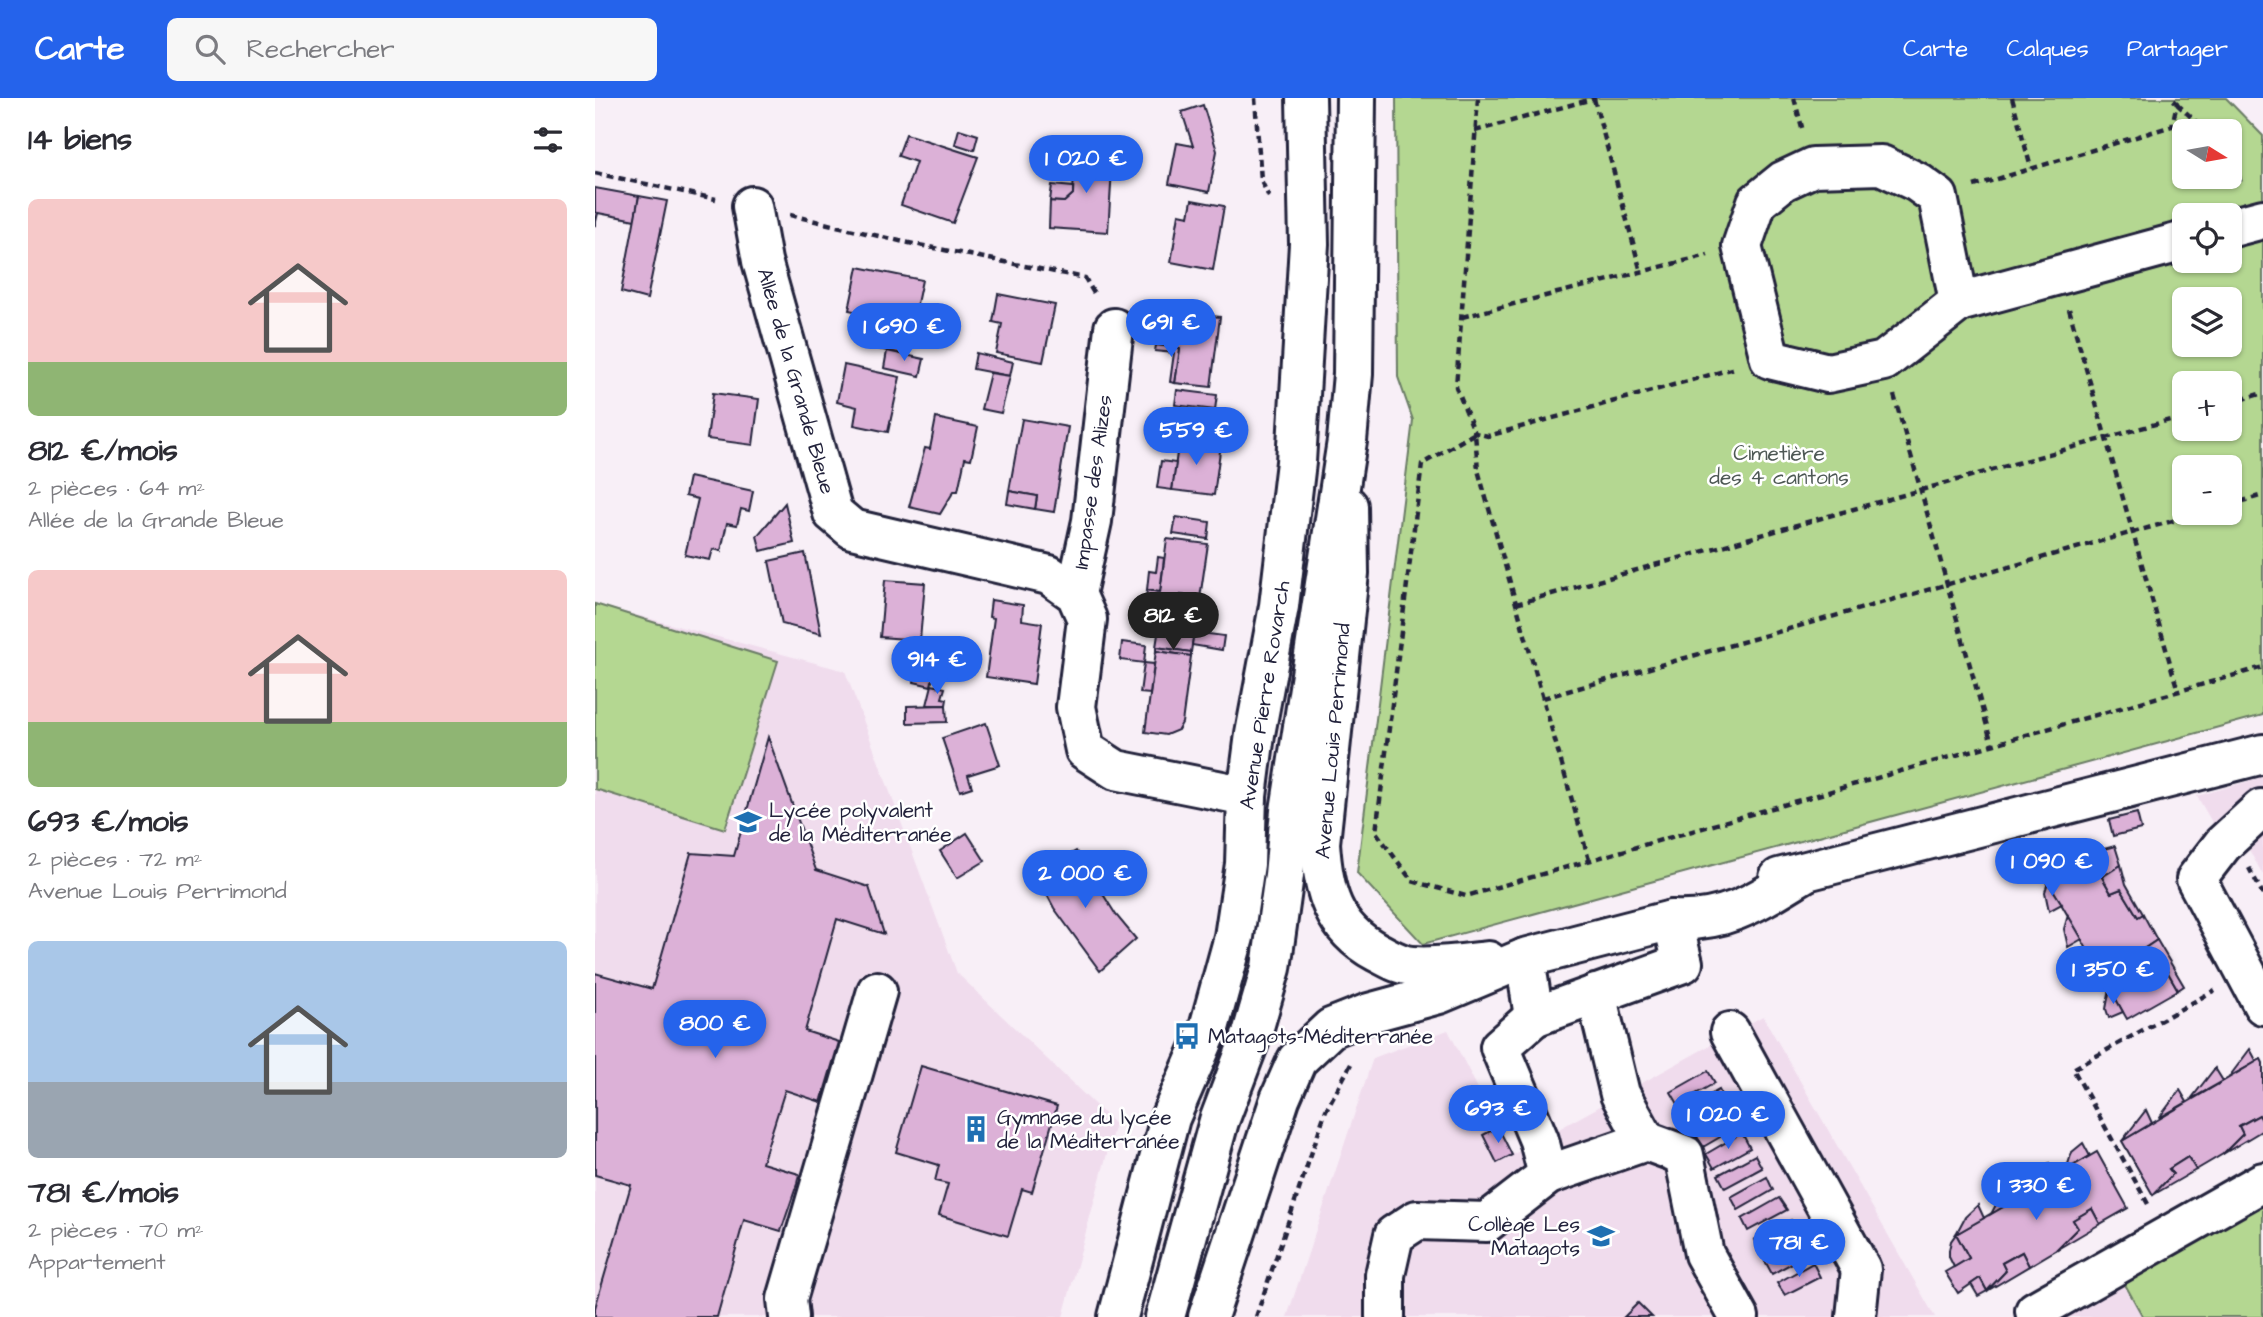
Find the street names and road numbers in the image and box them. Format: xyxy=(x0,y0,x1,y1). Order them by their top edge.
street label: Allée de la Grande Bleue xyxy=(750,265,842,497)
street label: Impasse des Alizes xyxy=(1066,393,1121,571)
street label: Avenue Pierre Rovarch xyxy=(1233,578,1297,811)
street label: Avenue Louis Perrimond xyxy=(1308,622,1358,860)

